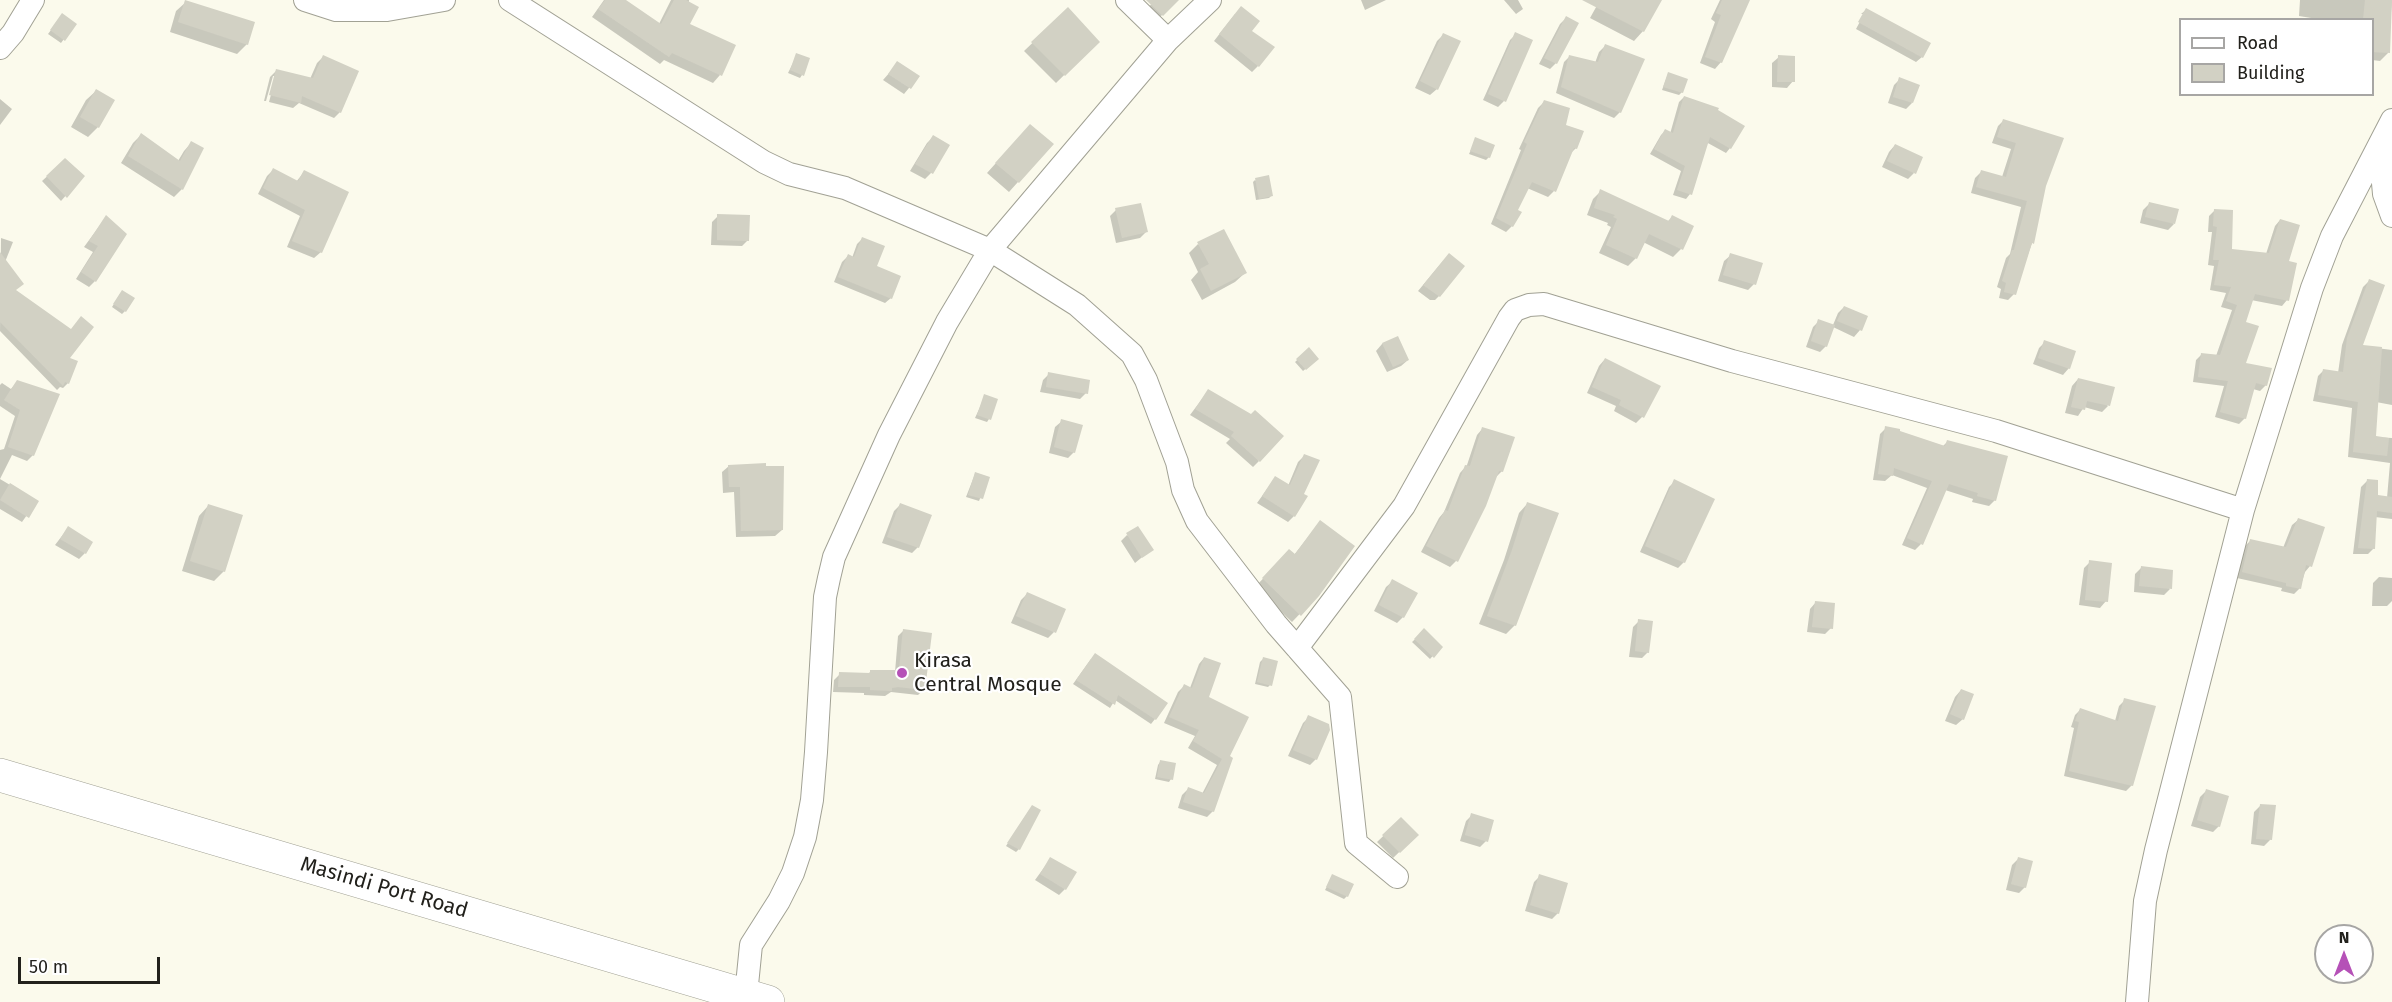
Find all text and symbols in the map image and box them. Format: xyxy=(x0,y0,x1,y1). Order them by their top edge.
legend xyxy=(2179,18,2374,96)
text: Road xyxy=(2237,32,2279,54)
text: Building xyxy=(2237,62,2304,84)
place label: Kirasa Central Mosque xyxy=(914,648,1062,698)
marker: Kirasa Central Mosque xyxy=(895,666,909,680)
street label: Masindi Port Road xyxy=(297,852,471,924)
north arrow xyxy=(2314,924,2374,984)
text: N xyxy=(2339,928,2349,947)
scale bar xyxy=(21,945,164,983)
text: 50 m xyxy=(29,956,68,978)

